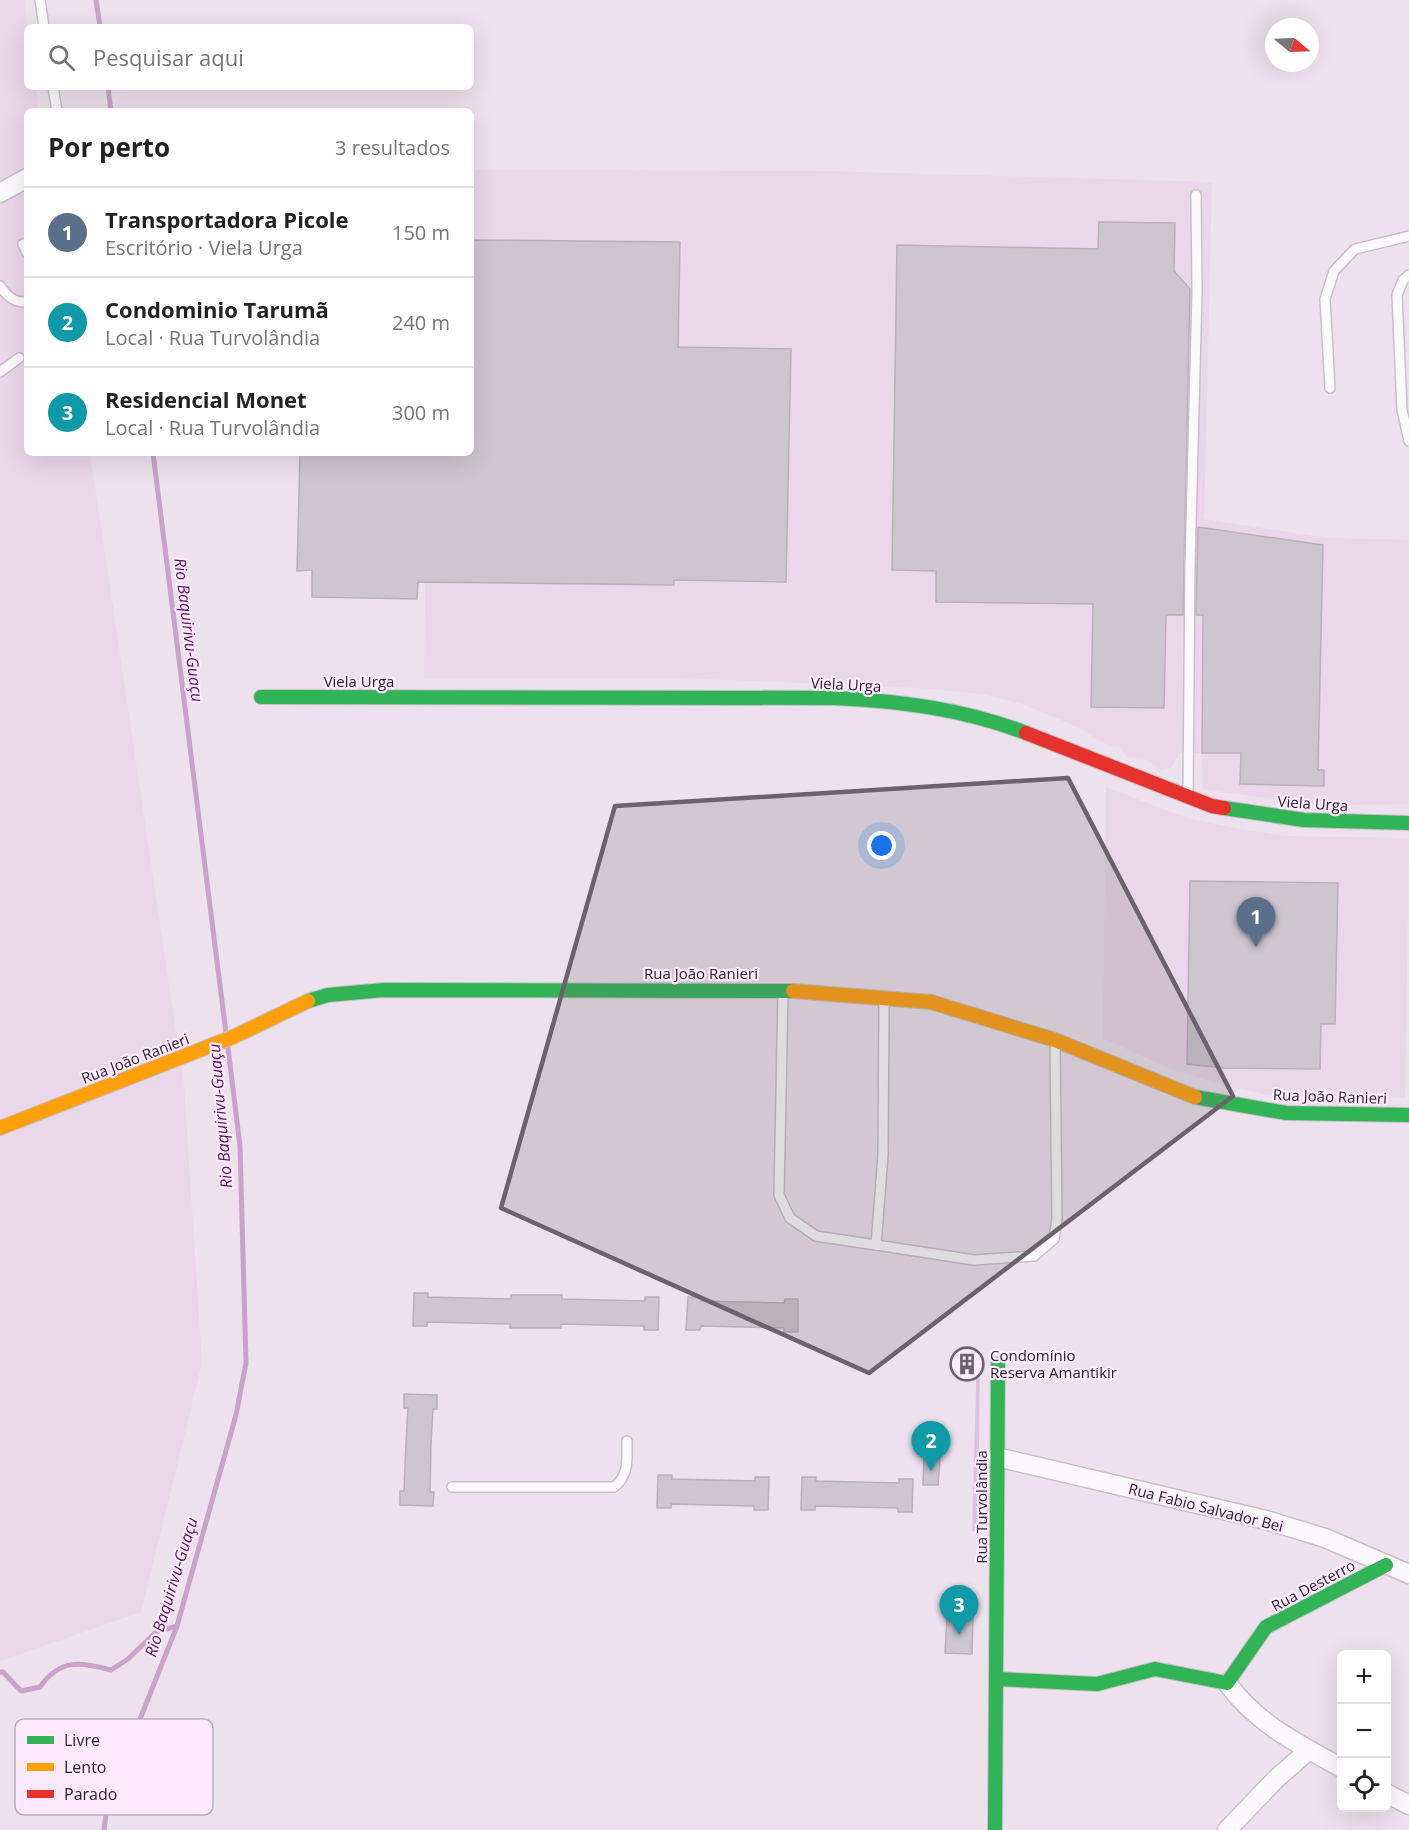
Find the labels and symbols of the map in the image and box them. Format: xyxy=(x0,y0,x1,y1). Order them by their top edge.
north arrow xyxy=(1265,18,1319,72)
water label: Rio Baquirivu-Guaçu xyxy=(169,557,209,703)
street label: Viela Urga xyxy=(324,671,394,691)
street label: Viela Urga xyxy=(810,672,882,696)
street label: Viela Urga xyxy=(1277,791,1349,815)
your location xyxy=(867,831,896,860)
pin: 1 xyxy=(1236,898,1276,947)
street label: Rua João Ranieri xyxy=(644,963,758,983)
street label: Rua João Ranieri xyxy=(78,1028,192,1088)
water label: Rio Baquirivu-Guaçu xyxy=(203,1043,237,1189)
street label: Rua João Ranieri xyxy=(1273,1084,1387,1108)
place label: Condomínio Reserva Amantikir xyxy=(990,1345,1117,1382)
building icon: Condomínio Reserva Amantikir xyxy=(949,1346,985,1382)
pin: 2 xyxy=(912,1422,950,1471)
street label: Rua Turvolândia xyxy=(971,1450,991,1564)
street label: Rua Fabio Salvador Bei xyxy=(1126,1478,1286,1536)
water label: Rio Baquirivu-Guaçu xyxy=(139,1514,203,1660)
street label: Rua Desterro xyxy=(1268,1555,1358,1615)
pin: 3 xyxy=(940,1586,978,1635)
legend xyxy=(15,1719,213,1815)
text: Livre xyxy=(64,1729,100,1751)
text: Lento xyxy=(64,1756,106,1778)
text: Parado xyxy=(64,1783,117,1805)

